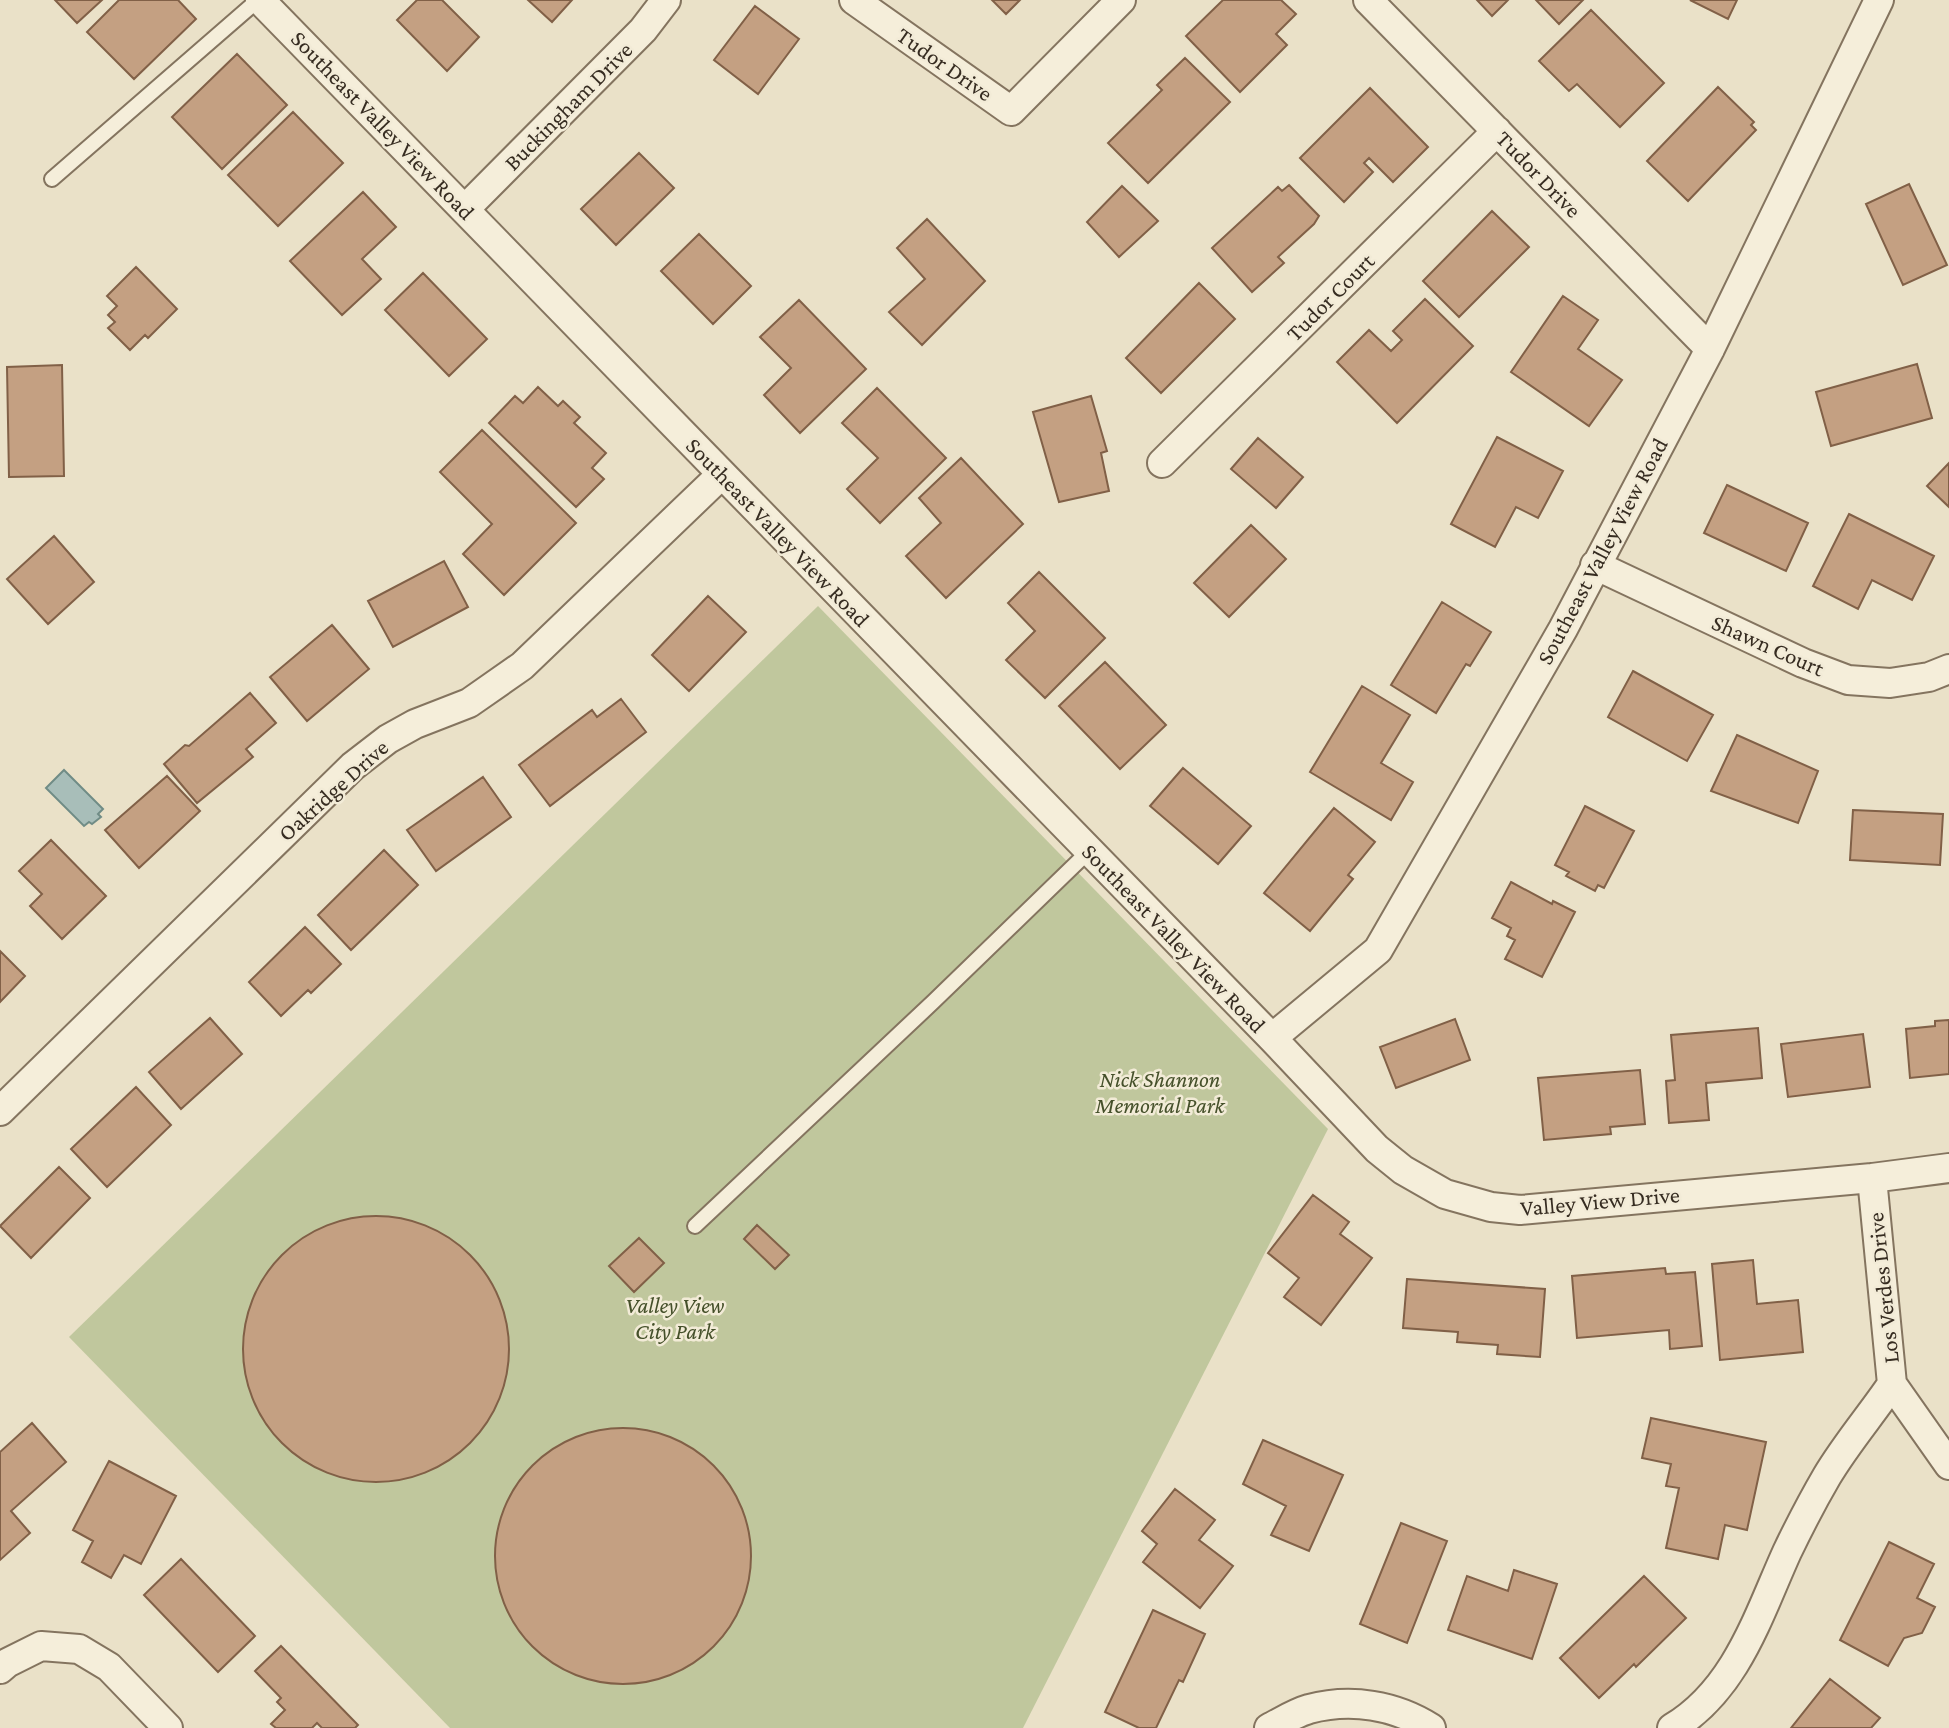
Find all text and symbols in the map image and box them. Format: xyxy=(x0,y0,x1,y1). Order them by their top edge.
street label: Tudor Drive xyxy=(892,22,998,106)
street label: Southeast Valley View Road xyxy=(286,25,480,225)
street label: Buckingham Drive xyxy=(499,37,637,175)
street label: Tudor Drive xyxy=(1491,125,1587,223)
street label: Tudor Court xyxy=(1281,247,1380,346)
street label: Southeast Valley View Road xyxy=(681,432,875,632)
street label: Southeast Valley View Road xyxy=(1531,433,1673,669)
street label: Shawn Court xyxy=(1708,609,1829,681)
street label: Oakridge Drive xyxy=(273,734,393,846)
street label: Southeast Valley View Road xyxy=(1077,838,1271,1038)
park label: Nick Shannon Memorial Park xyxy=(1094,1066,1226,1118)
street label: Valley View Drive xyxy=(1519,1181,1681,1221)
street label: Los Verdes Drive xyxy=(1862,1211,1904,1365)
park label: Valley View City Park xyxy=(625,1292,725,1344)

